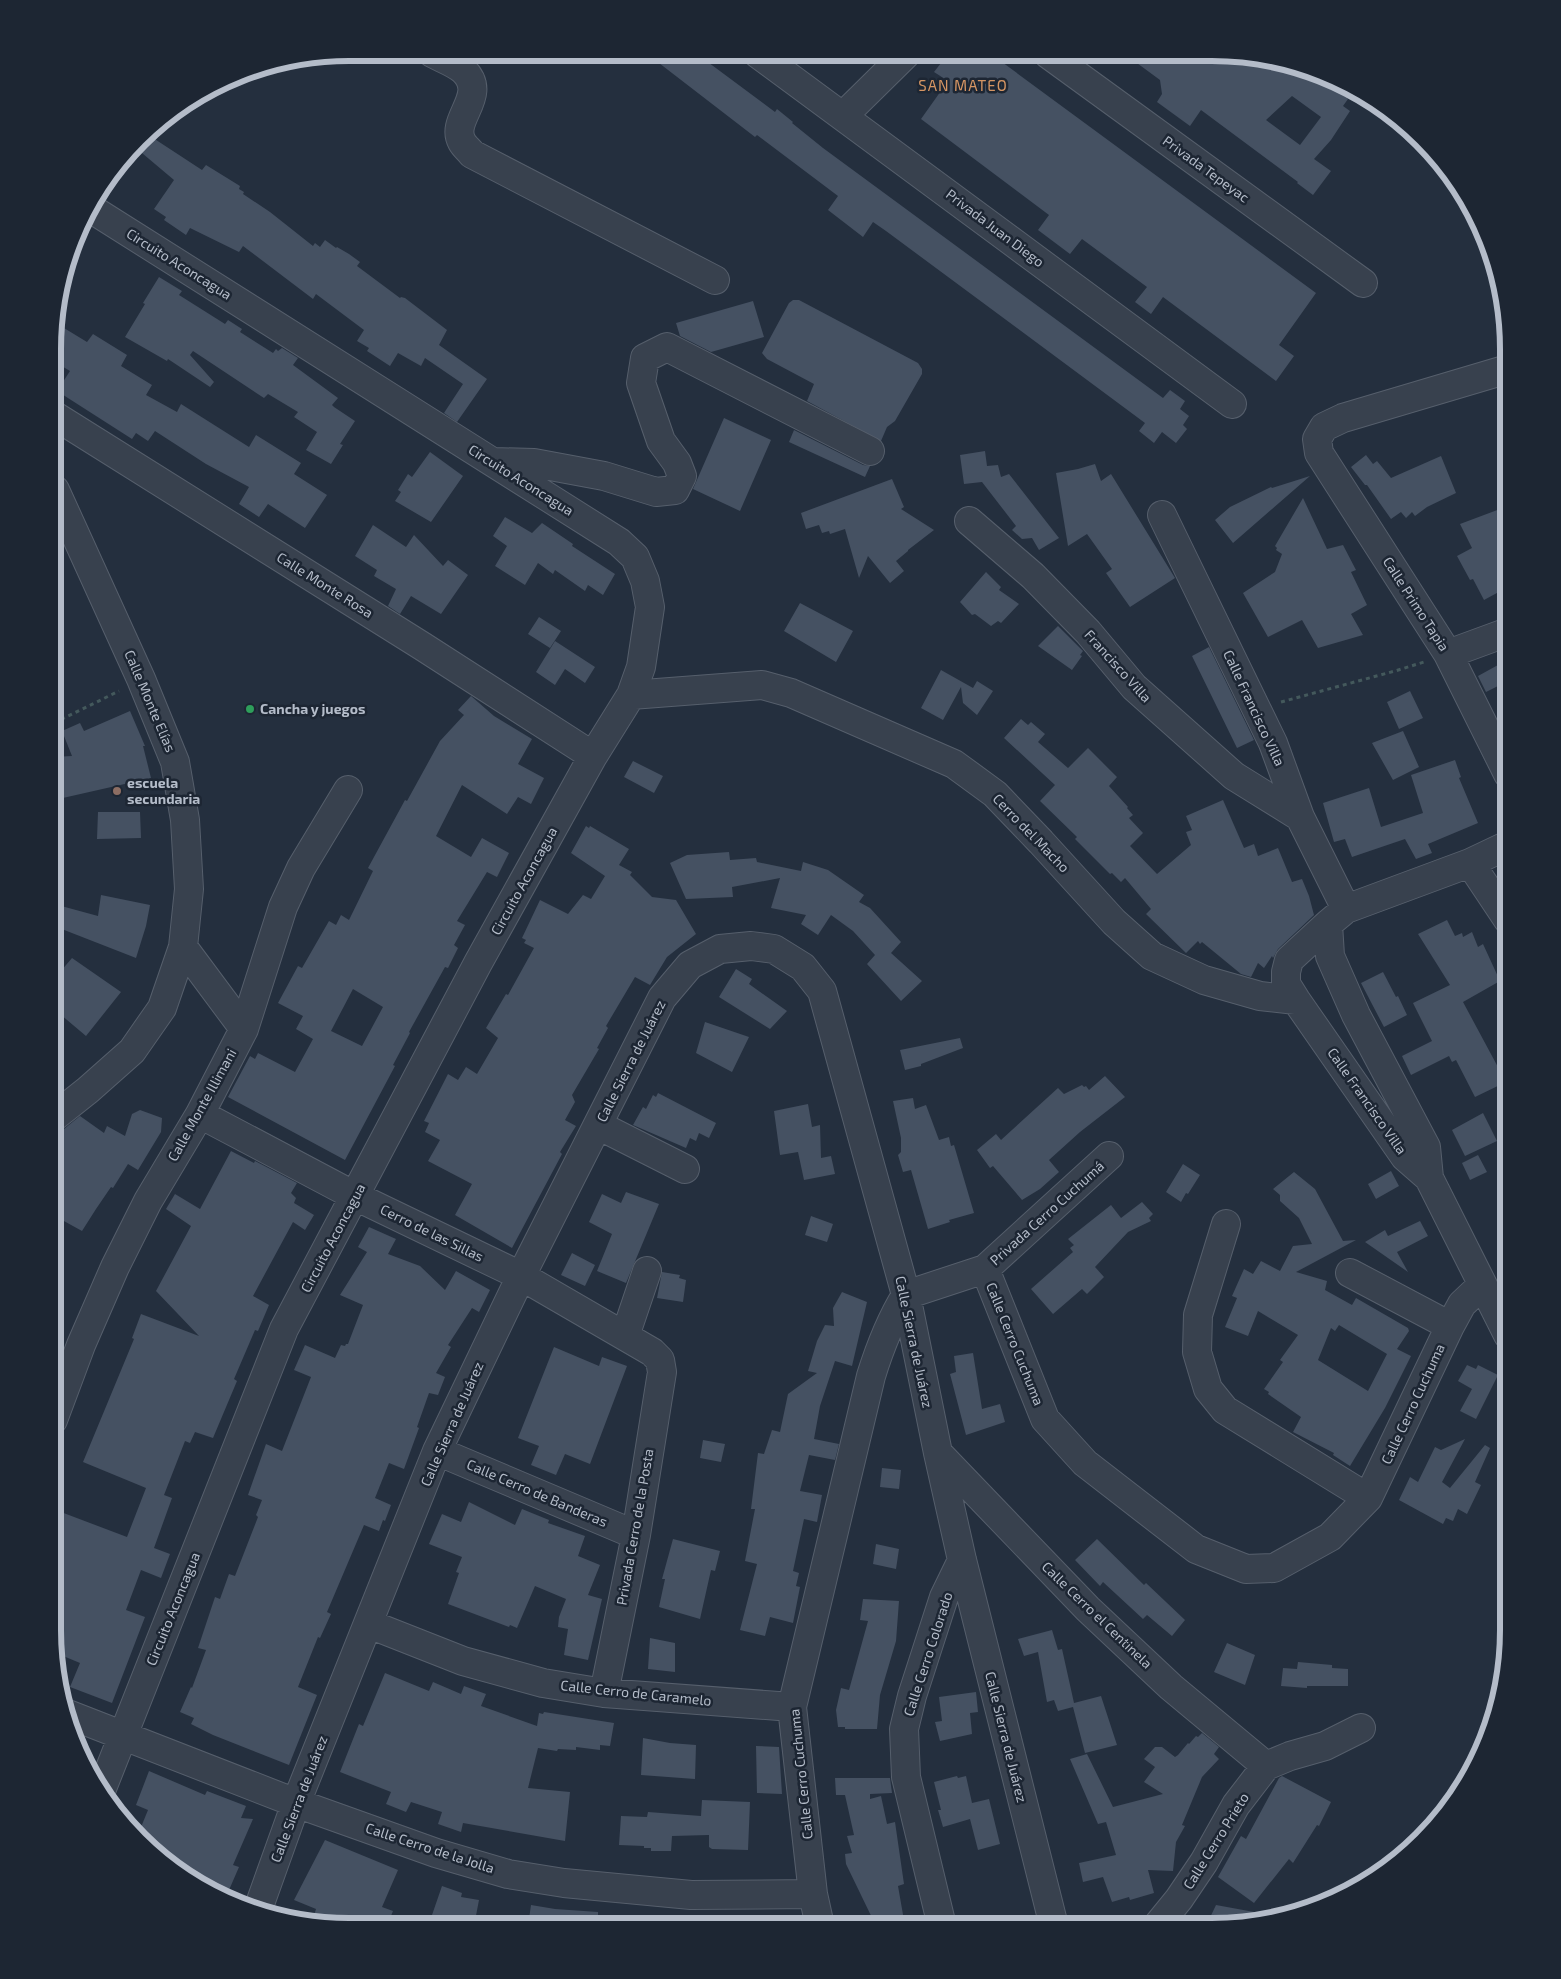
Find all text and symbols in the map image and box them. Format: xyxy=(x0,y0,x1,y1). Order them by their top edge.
district label: SAN MATEO xyxy=(918,76,1008,94)
street label: Privada Tepeyac xyxy=(1160,132,1253,206)
street label: Privada Juan Diego xyxy=(943,185,1048,270)
street label: Circuito Aconcagua xyxy=(124,224,235,303)
street label: Circuito Aconcagua xyxy=(466,440,577,519)
street label: Calle Monte Rosa xyxy=(274,548,377,621)
street label: Calle Primo Tapia xyxy=(1380,553,1453,654)
street label: Francisco Villa xyxy=(1081,626,1155,705)
street label: Calle Monte Elías xyxy=(121,647,180,754)
street label: Calle Francisco Villa xyxy=(1220,647,1289,769)
place label: Cancha y juegos xyxy=(260,700,365,717)
marker: Cancha y juegos xyxy=(244,703,256,715)
place label: escuela secundaria xyxy=(127,774,200,807)
marker: escuela secundaria xyxy=(111,785,123,797)
street label: Cerro del Macho xyxy=(989,790,1073,876)
street label: Circuito Aconcagua xyxy=(487,824,560,938)
street label: Calle Sierra de Juárez xyxy=(592,997,669,1125)
street label: Calle Francisco Villa xyxy=(1324,1044,1411,1157)
street label: Calle Monte Illimani xyxy=(164,1046,240,1164)
street label: Privada Cerro Cuchumá xyxy=(986,1157,1107,1268)
street label: Circuito Aconcagua xyxy=(297,1180,368,1295)
street label: Cerro de las Sillas xyxy=(378,1200,487,1265)
street label: Calle Sierra de Juárez xyxy=(892,1274,937,1409)
street label: Calle Cerro Cuchuma xyxy=(983,1280,1048,1408)
street label: Calle Cerro Cuchuma xyxy=(1377,1341,1448,1467)
street label: Calle Sierra de Juárez xyxy=(416,1359,487,1489)
street label: Privada Cerro de la Posta xyxy=(612,1447,657,1607)
street label: Calle Cerro de Banderas xyxy=(464,1455,610,1530)
street label: Circuito Aconcagua xyxy=(142,1550,203,1668)
street label: Calle Cerro el Centinela xyxy=(1039,1558,1156,1672)
street label: Calle Cerro Colorado xyxy=(899,1590,956,1718)
street label: Calle Sierra de Juárez xyxy=(982,1670,1031,1804)
street label: Calle Cerro de Caramelo xyxy=(560,1676,712,1709)
street label: Calle Cerro Cuchuma xyxy=(785,1708,816,1840)
street label: Calle Sierra de Juárez xyxy=(267,1733,331,1865)
street label: Calle Cerro Prieto xyxy=(1179,1789,1252,1892)
street label: Calle Cerro de la Jolla xyxy=(364,1819,497,1876)

